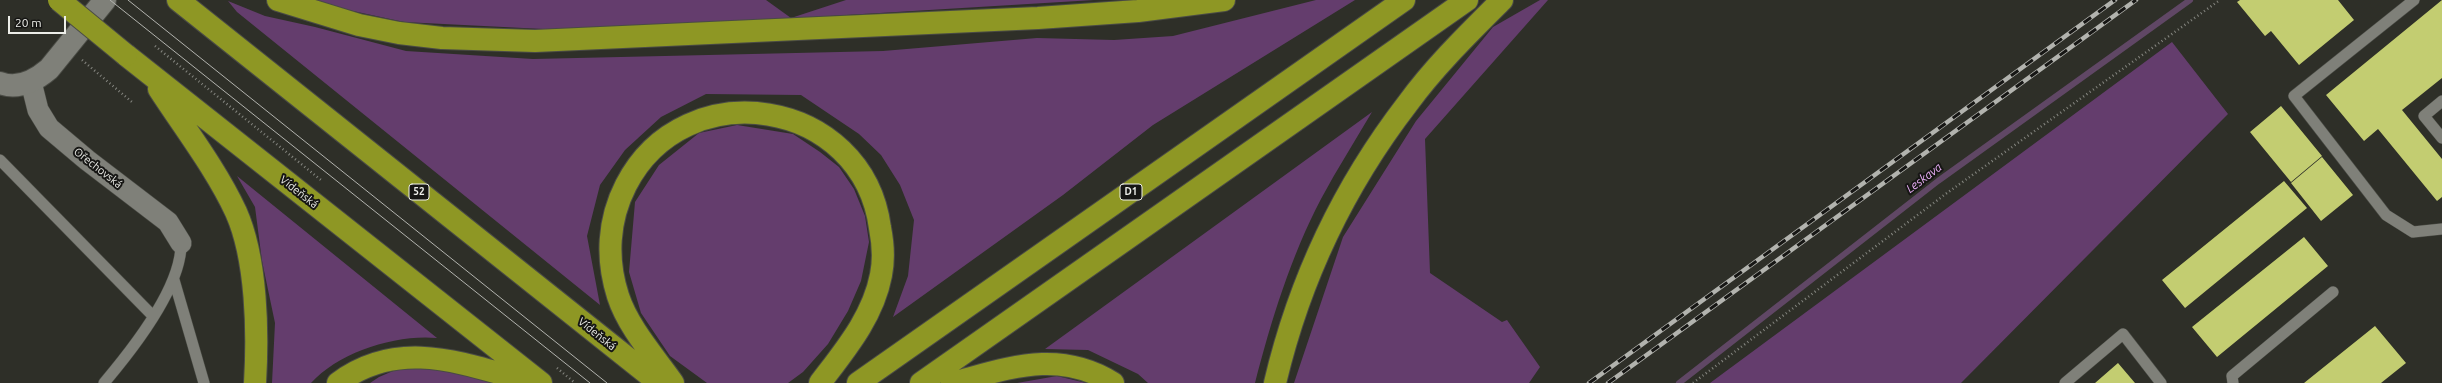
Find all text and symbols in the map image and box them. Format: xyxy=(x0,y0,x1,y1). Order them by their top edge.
scale bar xyxy=(10,8,68,34)
text: 20 m xyxy=(15,16,42,29)
street label: Ořechovská xyxy=(71,145,125,191)
water label: Leskava xyxy=(1903,160,1945,196)
street label: Vídeňská xyxy=(277,173,321,211)
road number: 52 xyxy=(409,184,429,200)
road number: D1 xyxy=(1120,184,1142,200)
street label: Vídeňská xyxy=(575,315,619,353)

